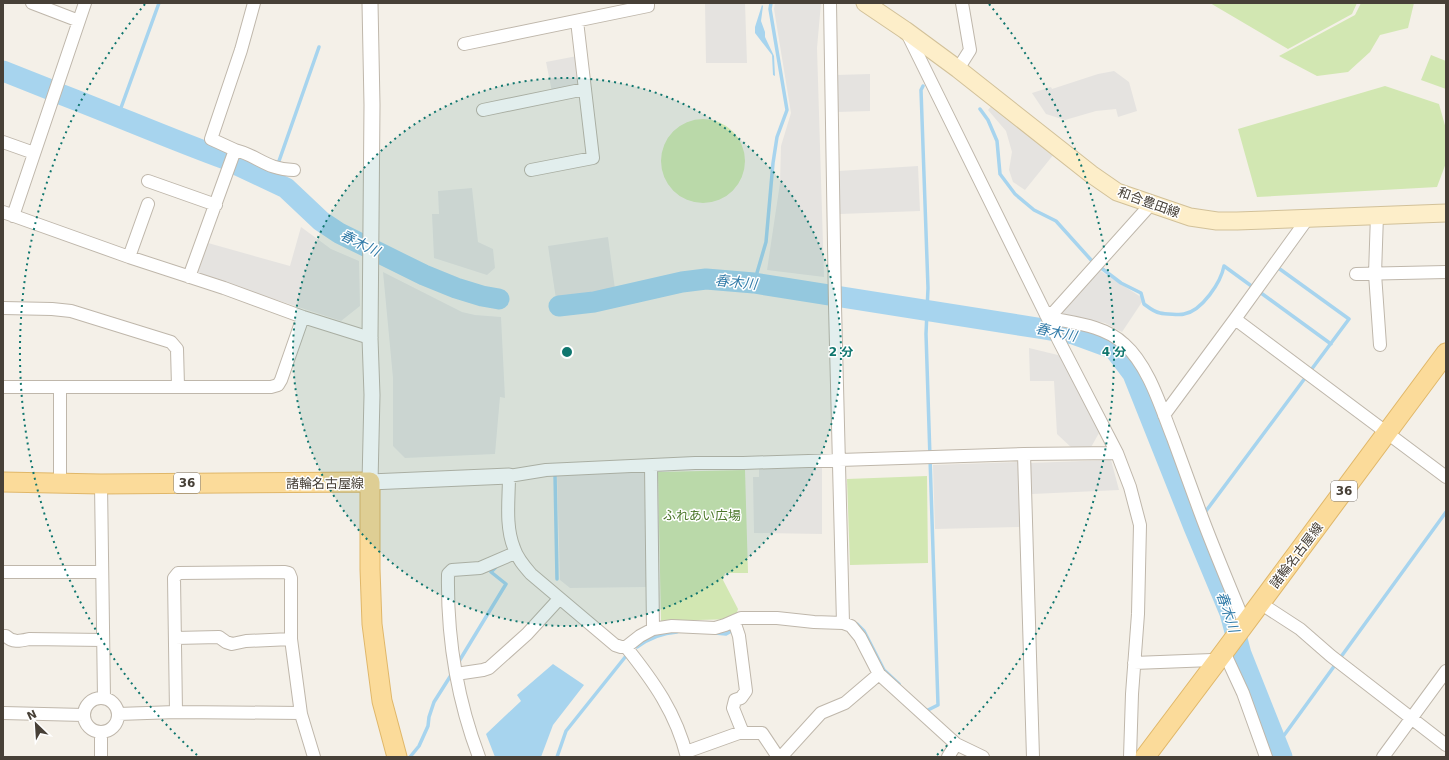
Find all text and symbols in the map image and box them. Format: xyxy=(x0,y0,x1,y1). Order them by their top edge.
street label: 和合豊田線 xyxy=(1116,184,1182,221)
water label: 春木川 xyxy=(338,227,384,260)
water label: 春木川 xyxy=(714,272,760,292)
water label: 春木川 xyxy=(1034,320,1080,345)
centre of rings xyxy=(560,345,574,359)
text: 2 分 xyxy=(829,345,853,359)
text: 4 分 xyxy=(1102,345,1126,359)
road number: 36 xyxy=(174,473,200,493)
street label: 諸輪名古屋線 xyxy=(286,476,364,491)
road number: 36 xyxy=(1331,481,1357,501)
park label: ふれあい広場 xyxy=(663,508,741,523)
street label: 諸輪名古屋線 xyxy=(1267,520,1326,591)
water label: 春木川 xyxy=(1214,590,1243,636)
north arrow xyxy=(16,704,56,744)
text: N xyxy=(25,708,39,723)

